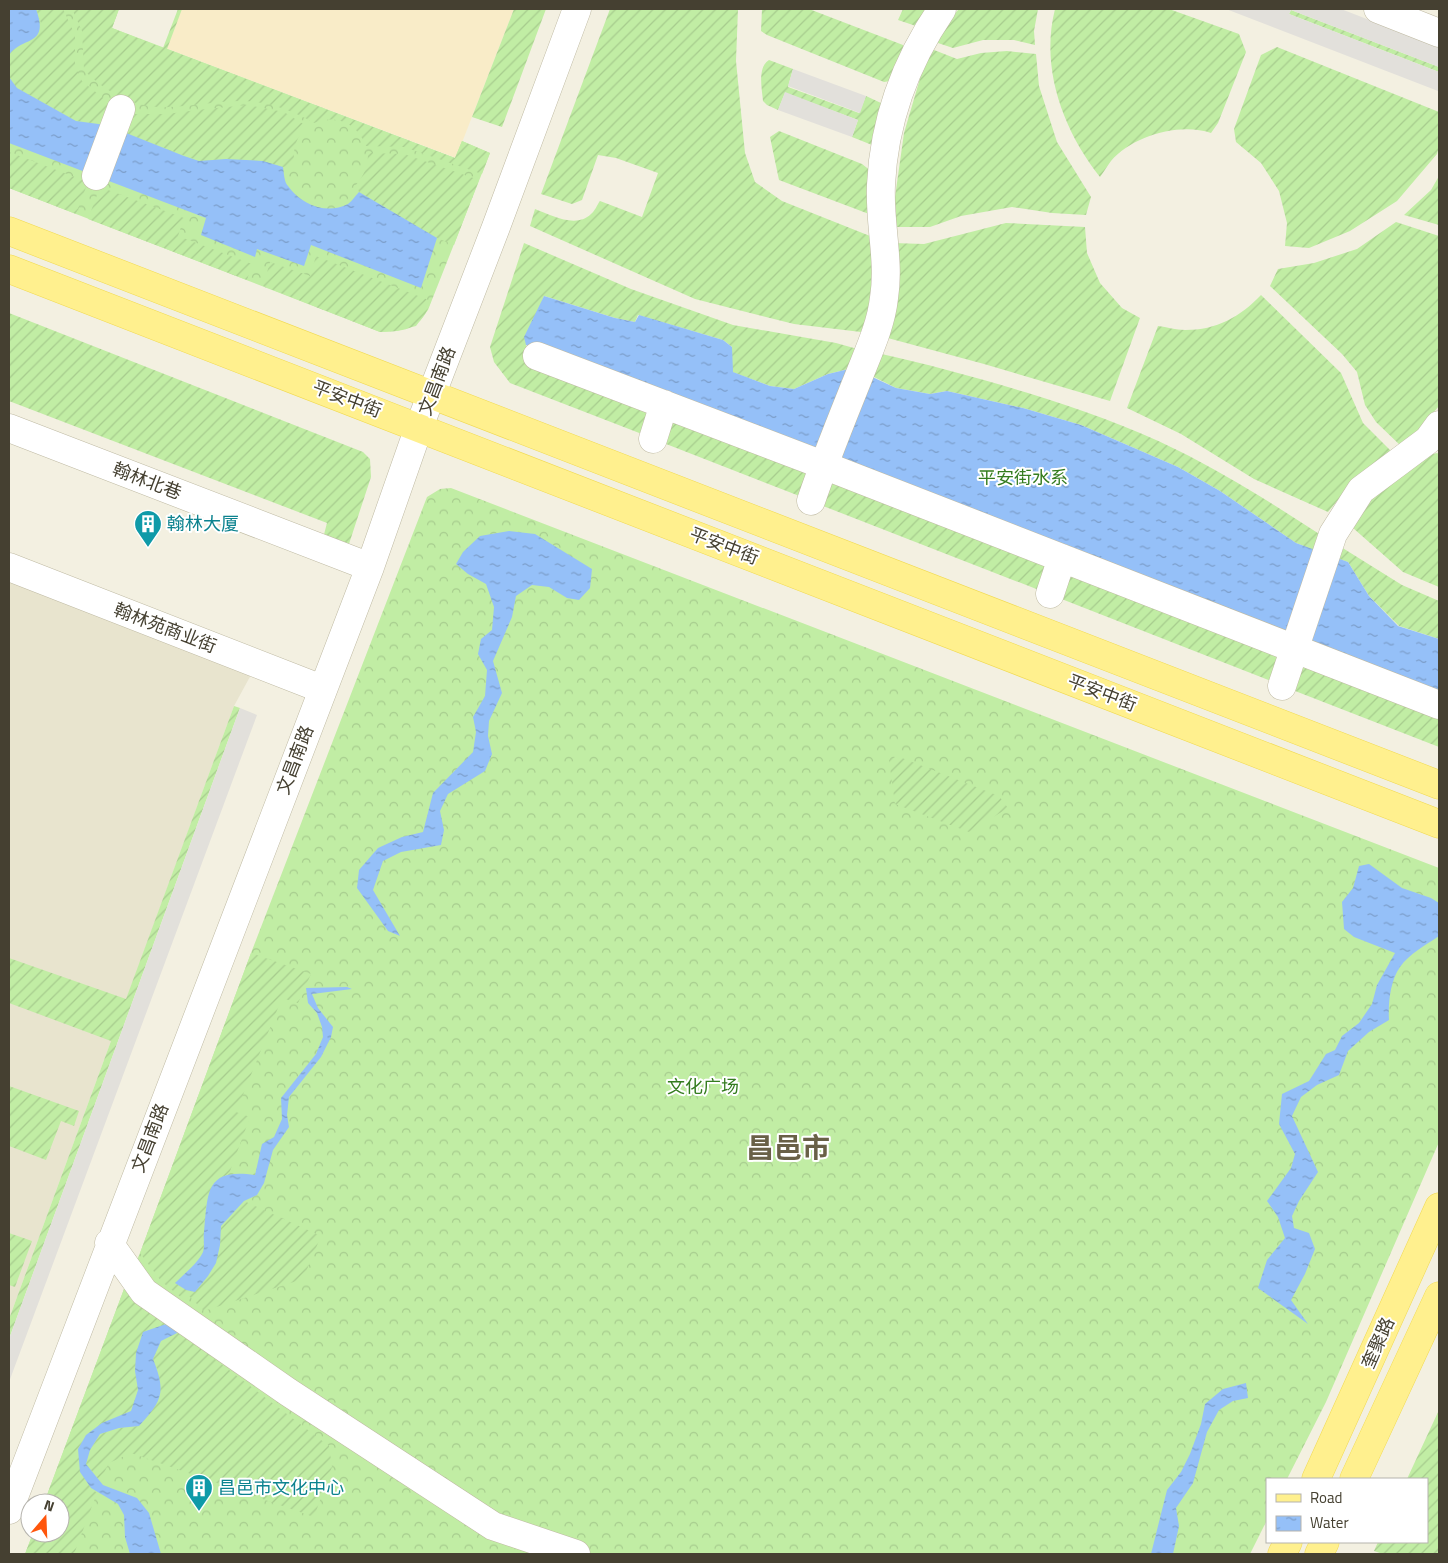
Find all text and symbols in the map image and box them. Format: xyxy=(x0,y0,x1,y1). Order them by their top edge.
street label: 文昌南路 xyxy=(411,342,462,419)
street label: 平安中街 xyxy=(309,373,386,424)
street label: 翰林北巷 xyxy=(109,455,186,506)
park label: 平安街水系 xyxy=(978,464,1068,491)
building icon: 翰林大厦 xyxy=(133,509,163,548)
place label: 翰林大厦 xyxy=(167,510,239,537)
street label: 平安中街 xyxy=(686,520,763,571)
street label: 翰林苑商业街 xyxy=(110,596,220,659)
street label: 平安中街 xyxy=(1064,667,1141,718)
street label: 文昌南路 xyxy=(269,721,320,798)
park label: 文化广场 xyxy=(667,1073,739,1100)
street label: 文昌南路 xyxy=(124,1099,175,1176)
district label: 昌邑市 xyxy=(746,1126,830,1169)
street label: 奎聚路 xyxy=(1354,1313,1401,1373)
building icon: 昌邑市文化中心 xyxy=(184,1473,214,1512)
place label: 昌邑市文化中心 xyxy=(218,1474,344,1501)
legend xyxy=(1266,1478,1428,1543)
text: Road xyxy=(1310,1486,1342,1509)
north arrow xyxy=(20,1493,70,1543)
text: N xyxy=(41,1494,57,1517)
text: Water xyxy=(1310,1511,1349,1534)

